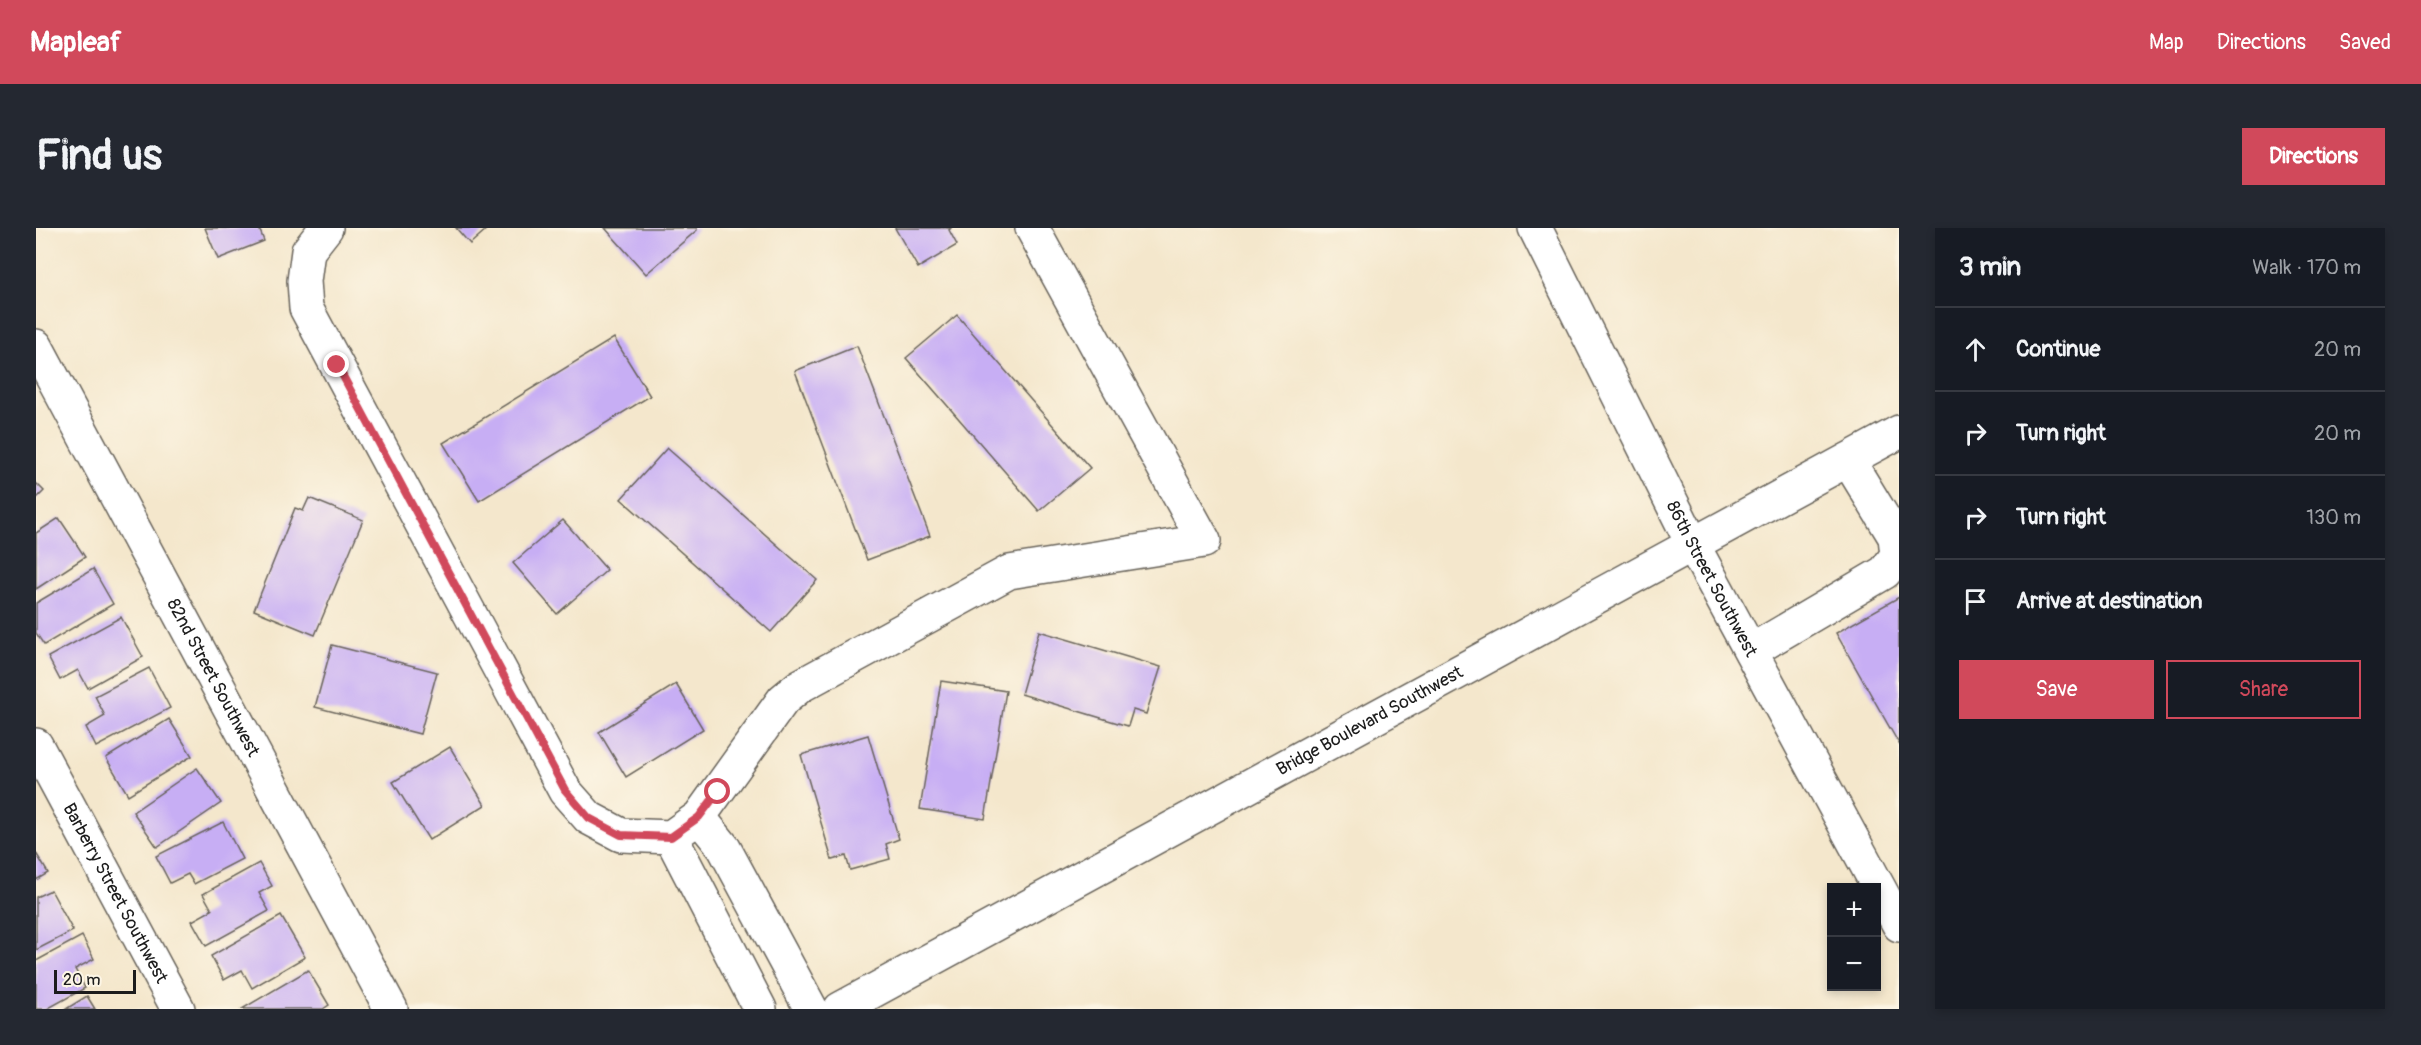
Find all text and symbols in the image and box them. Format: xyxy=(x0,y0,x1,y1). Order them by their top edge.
text: Mapleaf xyxy=(30,25,121,60)
text: Map xyxy=(2149,29,2184,56)
text: Directions xyxy=(2217,29,2306,56)
text: Saved xyxy=(2339,29,2391,56)
button: Directions xyxy=(2242,128,2385,185)
text: Find us xyxy=(36,130,162,182)
text: 3 min xyxy=(1959,251,2021,283)
text: Walk · 170 m xyxy=(2252,255,2361,280)
icon: ahead xyxy=(1959,333,1992,366)
text: Continue xyxy=(2016,335,2100,363)
text: 20 m xyxy=(2314,337,2361,362)
route end xyxy=(323,351,349,377)
icon: right xyxy=(1959,417,1992,450)
text: Turn right xyxy=(2016,419,2106,447)
text: 20 m xyxy=(2314,421,2361,446)
street label: 86th Street Southwest xyxy=(1661,497,1763,661)
icon: right xyxy=(1959,501,1992,534)
text: Turn right xyxy=(2016,503,2106,531)
text: 130 m xyxy=(2306,505,2361,530)
icon: arrive xyxy=(1959,585,1992,618)
text: Arrive at destination xyxy=(2016,587,2202,615)
street label: 82nd Street Southwest xyxy=(162,594,266,761)
street label: Bridge Boulevard Southwest xyxy=(1272,660,1467,781)
button: Save xyxy=(1959,660,2154,719)
button: Share xyxy=(2166,660,2361,719)
route start xyxy=(704,778,730,804)
street label: Barberry Street Southwest xyxy=(58,799,174,988)
map controls xyxy=(1827,883,1881,991)
button: + xyxy=(1827,883,1881,937)
button: − xyxy=(1827,937,1881,991)
scale bar xyxy=(54,967,136,994)
text: 20 m xyxy=(63,970,101,990)

